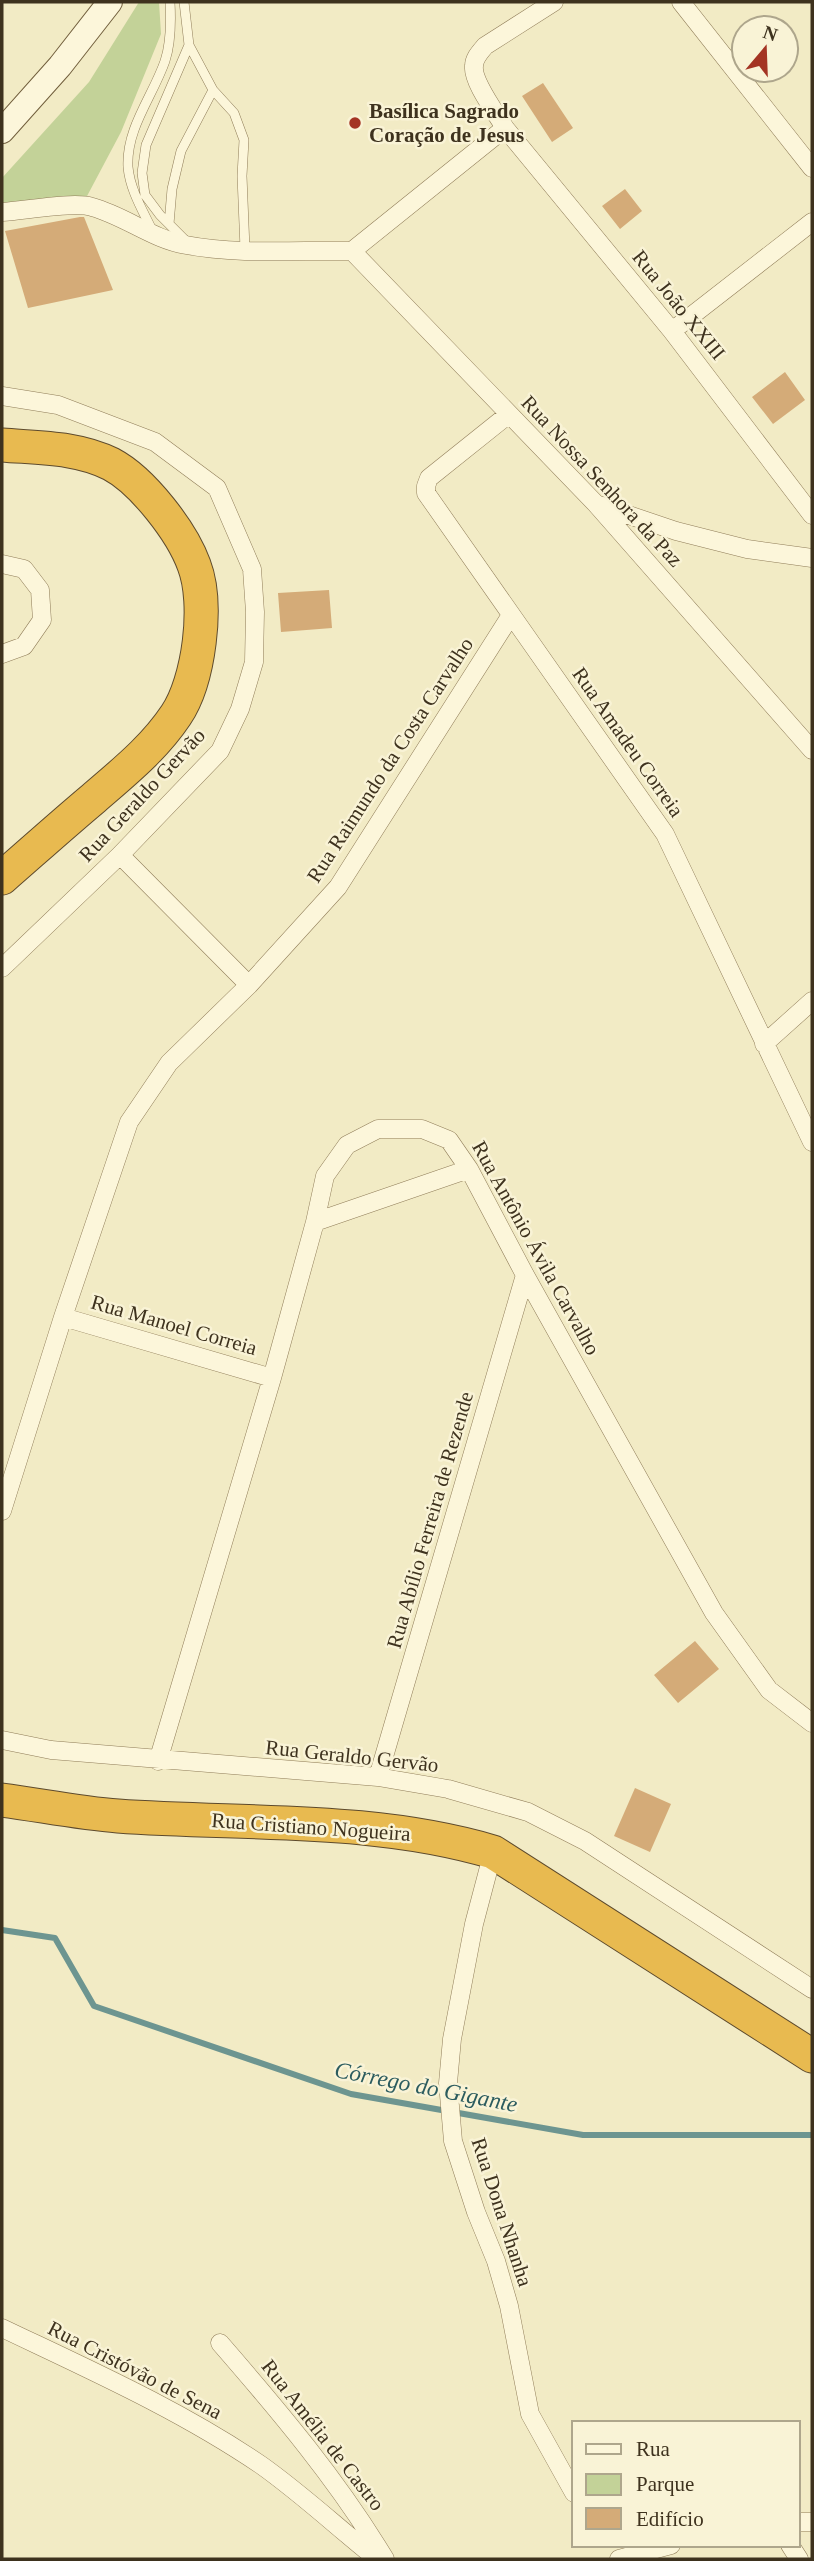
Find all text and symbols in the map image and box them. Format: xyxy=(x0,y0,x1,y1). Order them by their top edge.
north arrow xyxy=(730,14,800,84)
text: N xyxy=(760,21,781,46)
place label: Basílica Sagrado Coração de Jesus xyxy=(369,99,524,147)
marker: Basílica Sagrado Coração de Jesus xyxy=(347,115,363,131)
street label: Rua João XXIII xyxy=(627,245,731,365)
street label: Rua Nossa Senhora da Paz xyxy=(516,390,688,572)
street label: Rua Raimundo da Costa Carvalho xyxy=(302,633,478,887)
street label: Rua Amadeu Correia xyxy=(567,663,689,822)
street label: Rua Geraldo Gervão xyxy=(74,723,210,867)
street label: Rua Antônio Ávila Carvalho xyxy=(467,1137,605,1359)
street label: Rua Manoel Correia xyxy=(88,1290,260,1360)
street label: Rua Abílio Ferreira de Rezende xyxy=(382,1389,478,1651)
street label: Rua Geraldo Gervão xyxy=(264,1735,440,1777)
street label: Rua Cristiano Nogueira xyxy=(211,1808,412,1846)
water label: Córrego do Gigante xyxy=(332,2057,520,2117)
street label: Rua Dona Nhanha xyxy=(467,2135,538,2290)
street label: Rua Cristóvão de Sena xyxy=(44,2316,227,2425)
street label: Rua Amélia de Castro xyxy=(257,2355,389,2515)
legend xyxy=(572,2421,800,2547)
text: Rua xyxy=(636,2437,671,2461)
text: Parque xyxy=(636,2472,694,2496)
text: Edifício xyxy=(636,2507,704,2531)

